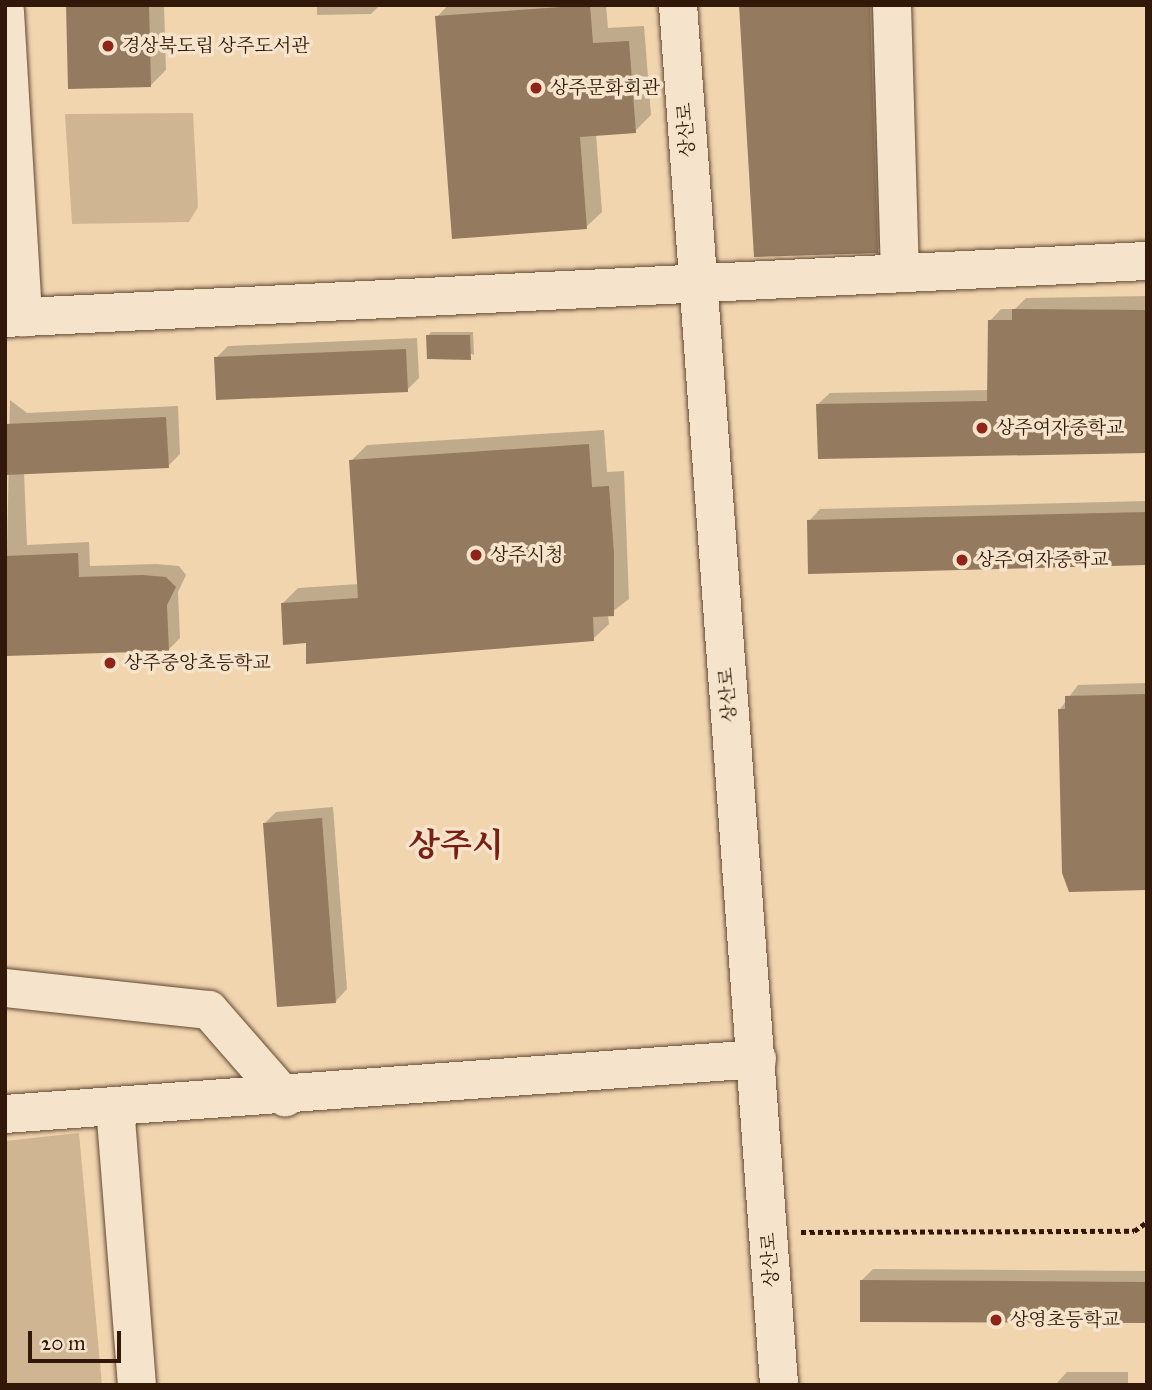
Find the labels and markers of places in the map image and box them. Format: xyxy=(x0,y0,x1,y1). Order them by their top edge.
place label: 경상북도립 상주도서관 xyxy=(122,35,310,57)
marker: 경상북도립 상주도서관 xyxy=(100,38,116,54)
place label: 상주문화회관 xyxy=(550,77,660,99)
marker: 상주문화회관 xyxy=(528,80,544,96)
place label: 상주여자중학교 xyxy=(996,417,1124,439)
marker: 상주여자중학교 xyxy=(974,420,990,436)
place label: 상주시청 xyxy=(490,544,563,566)
marker: 상주시청 xyxy=(468,547,484,563)
place label: 상주 여자중학교 xyxy=(976,549,1109,571)
marker: 상주 여자중학교 xyxy=(954,552,970,568)
place label: 상주중앙초등학교 xyxy=(124,652,271,674)
marker: 상주중앙초등학교 xyxy=(102,655,118,671)
place label: 상영초등학교 xyxy=(1010,1309,1120,1331)
marker: 상영초등학교 xyxy=(988,1312,1004,1328)

